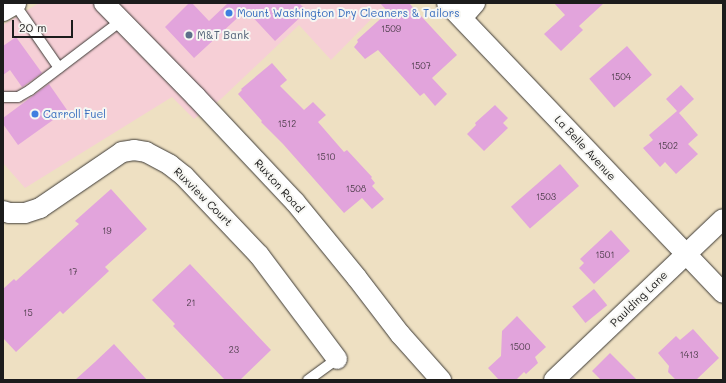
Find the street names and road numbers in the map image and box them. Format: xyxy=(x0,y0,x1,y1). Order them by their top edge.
street label: La Belle Avenue xyxy=(552,113,618,183)
street label: Ruxton Road xyxy=(252,157,306,215)
street label: Ruxview Court xyxy=(171,165,235,229)
street label: Paulding Lane xyxy=(608,268,670,330)

